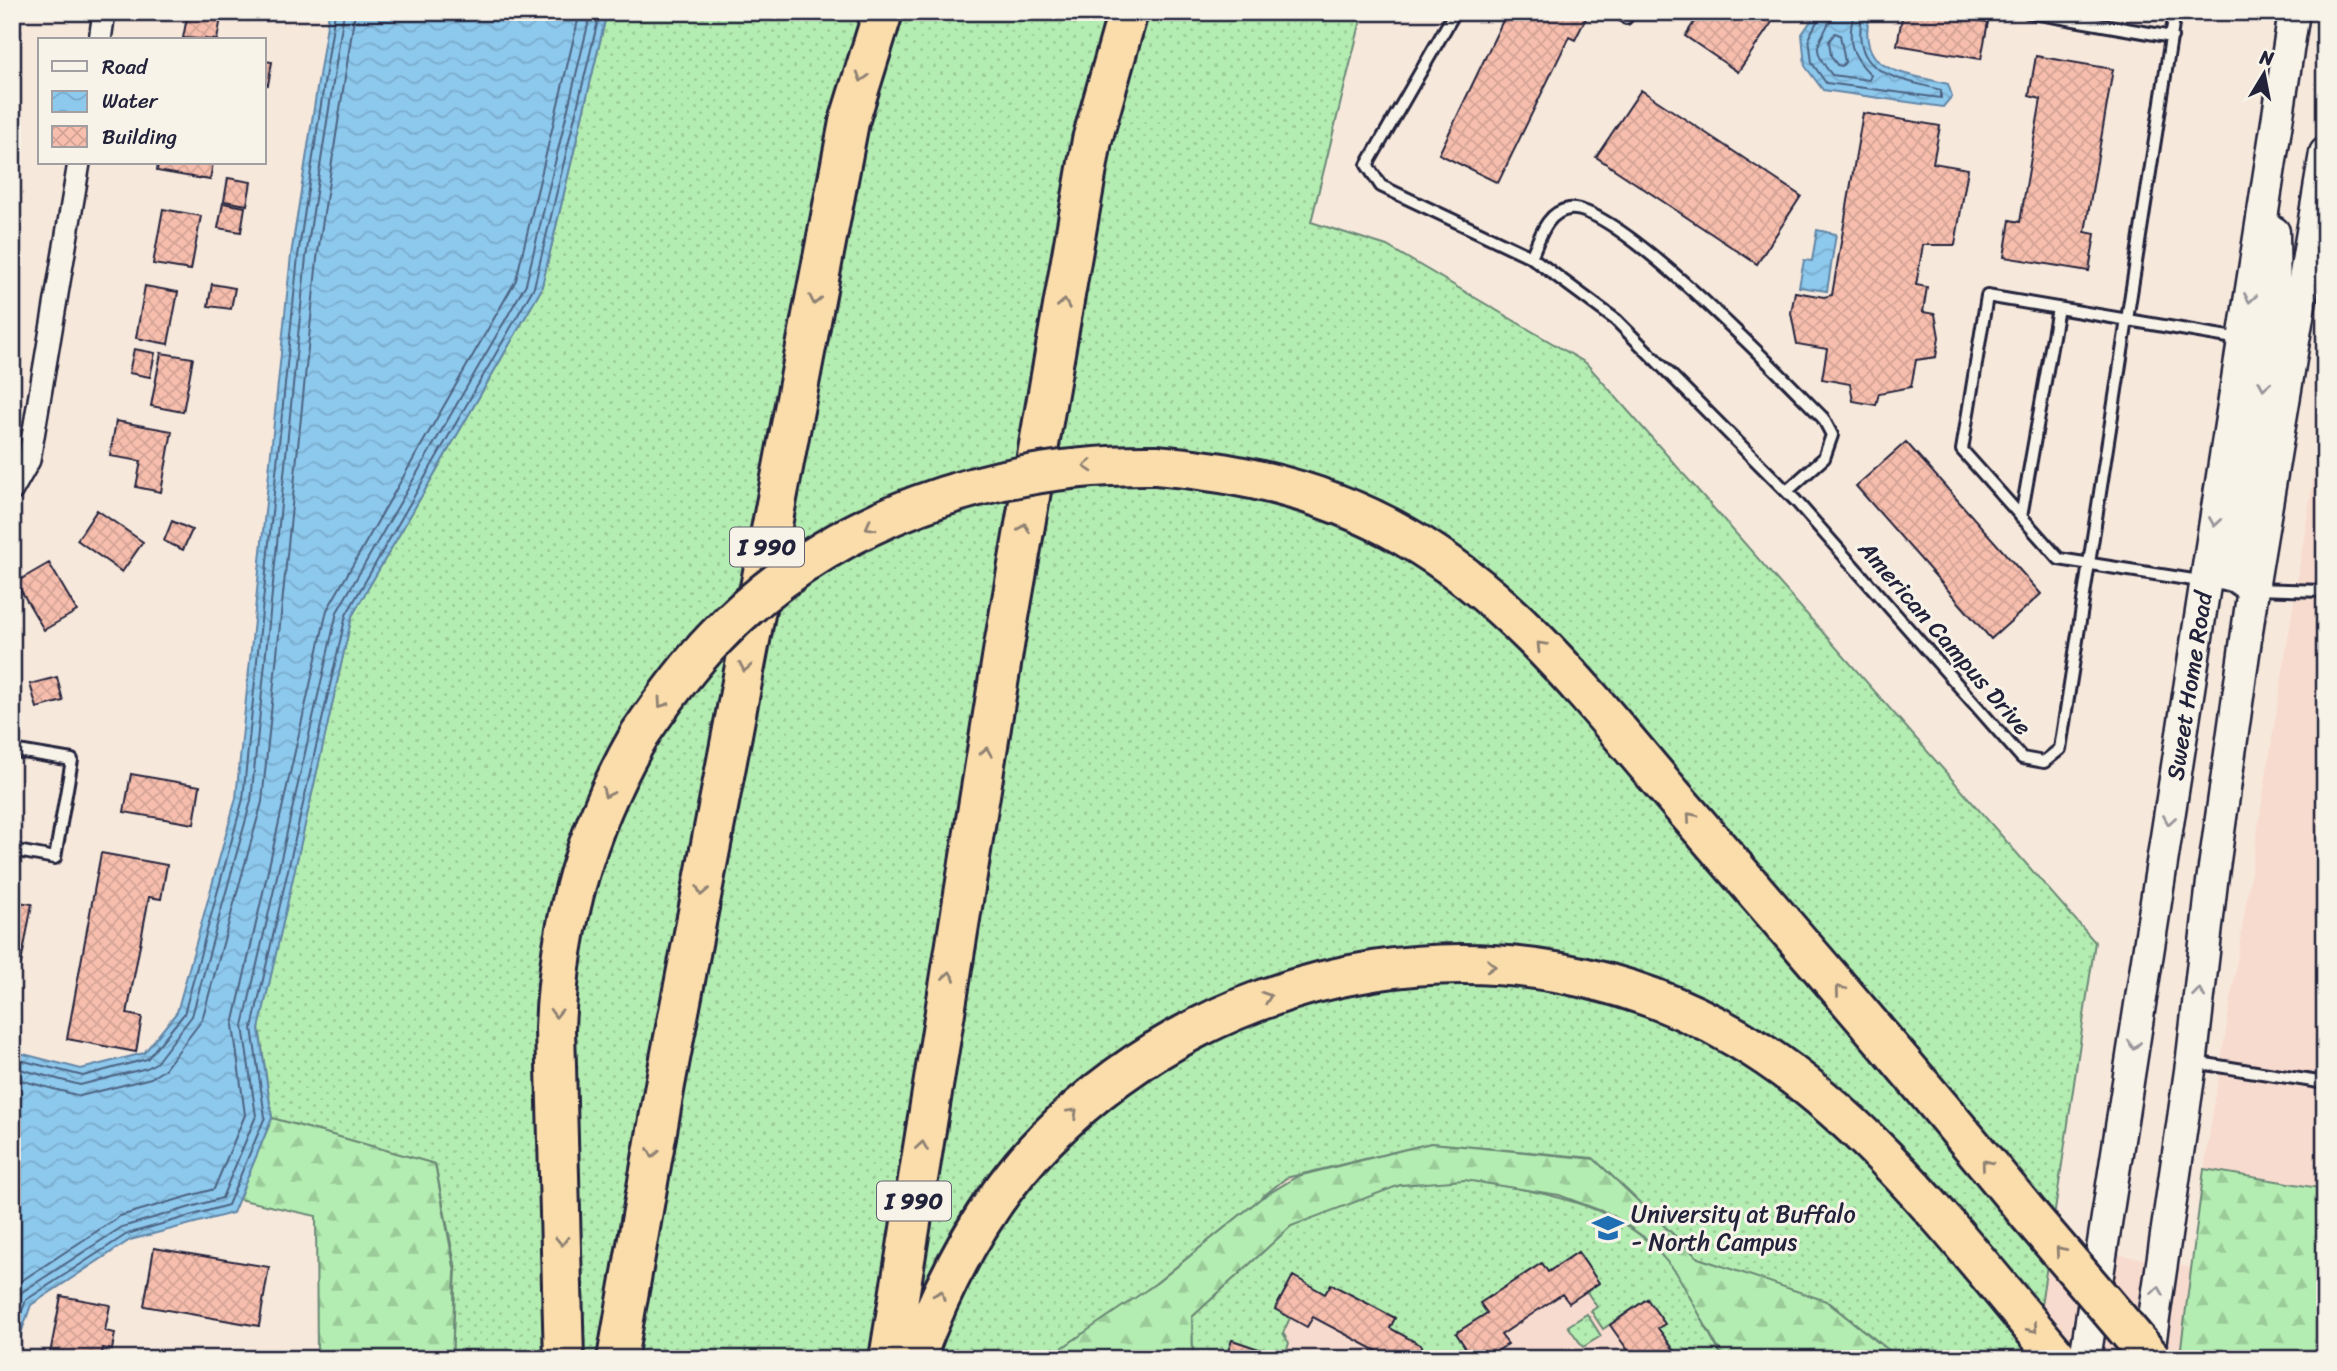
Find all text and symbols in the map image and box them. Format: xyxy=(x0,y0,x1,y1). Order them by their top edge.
legend xyxy=(38,38,266,164)
north arrow xyxy=(2228,38,2298,108)
text: N xyxy=(2257,40,2277,75)
text: Road xyxy=(102,48,149,86)
one-way arrow xyxy=(856,71,871,83)
text: Water xyxy=(102,82,159,120)
text: Building xyxy=(102,118,178,156)
one-way arrow xyxy=(2243,292,2258,304)
one-way arrow xyxy=(808,294,823,306)
one-way arrow xyxy=(1055,298,1070,310)
one-way arrow xyxy=(2257,379,2272,391)
one-way arrow xyxy=(1082,458,1093,473)
one-way arrow xyxy=(2208,517,2223,528)
one-way arrow xyxy=(865,518,877,531)
one-way arrow xyxy=(1016,522,1031,534)
road number: I 990 xyxy=(730,527,804,566)
street label: American Campus Drive xyxy=(1847,530,2042,746)
street label: Sweet Home Road xyxy=(2154,587,2225,783)
one-way arrow xyxy=(1537,641,1550,654)
one-way arrow xyxy=(738,661,753,673)
one-way arrow xyxy=(657,695,670,708)
one-way arrow xyxy=(978,746,993,758)
one-way arrow xyxy=(601,786,615,799)
one-way arrow xyxy=(1687,813,1699,826)
one-way arrow xyxy=(2162,814,2177,826)
one-way arrow xyxy=(695,885,710,897)
one-way arrow xyxy=(1486,958,1497,973)
one-way arrow xyxy=(941,971,956,982)
one-way arrow xyxy=(1836,985,1848,998)
one-way arrow xyxy=(2192,987,2207,999)
one-way arrow xyxy=(1260,991,1273,1005)
one-way arrow xyxy=(548,1008,563,1019)
one-way arrow xyxy=(2126,1039,2141,1051)
one-way arrow xyxy=(1065,1108,1078,1121)
one-way arrow xyxy=(914,1140,929,1152)
one-way arrow xyxy=(646,1147,661,1158)
one-way arrow xyxy=(1982,1159,1995,1171)
road number: I 990 xyxy=(877,1182,951,1220)
place label: University at Buffalo - North Campus xyxy=(1631,1193,1856,1263)
school or university icon: University at Buffalo - North Campus xyxy=(1591,1211,1625,1245)
one-way arrow xyxy=(555,1235,570,1246)
one-way arrow xyxy=(2056,1247,2068,1260)
one-way arrow xyxy=(2150,1285,2165,1297)
one-way arrow xyxy=(932,1290,946,1303)
one-way arrow xyxy=(2025,1320,2037,1333)

